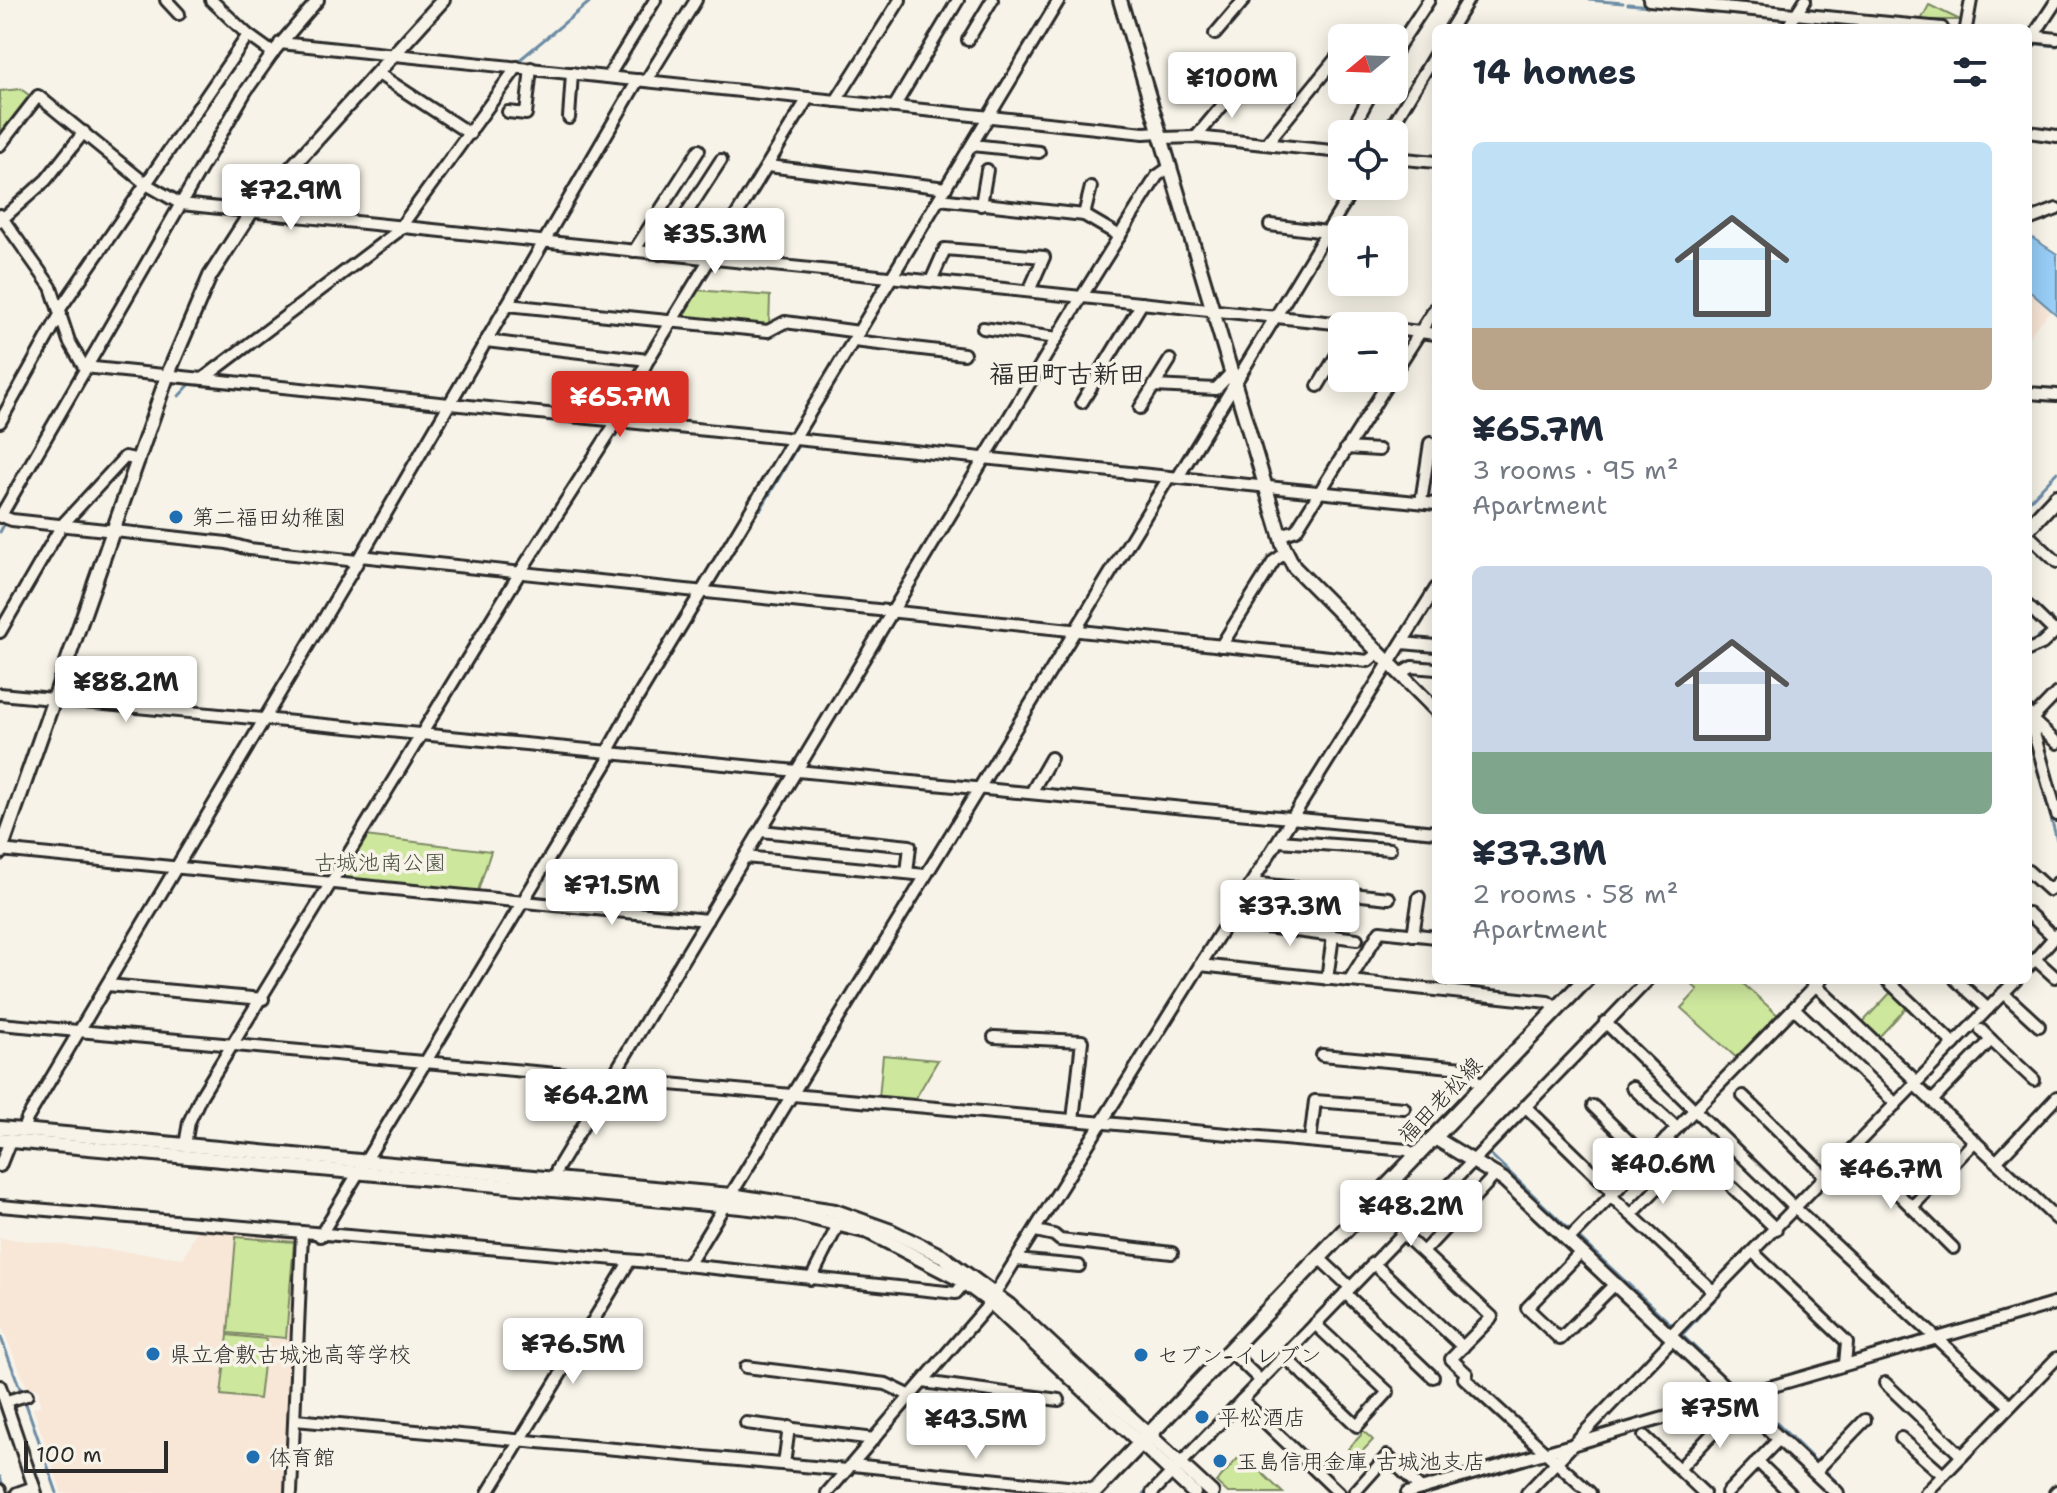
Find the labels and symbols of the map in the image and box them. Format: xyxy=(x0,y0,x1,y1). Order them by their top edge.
north arrow xyxy=(1328,24,1408,104)
pin: ¥100M xyxy=(1176,52,1288,120)
pin: ¥72.9M xyxy=(226,164,356,232)
pin: ¥35.3M xyxy=(650,208,780,276)
district label: 福田町古新田 xyxy=(989,356,1145,391)
pin: ¥65.7M xyxy=(555,371,685,439)
place label: 第二福田幼稚園 xyxy=(192,503,346,532)
marker: 第二福田幼稚園 xyxy=(167,508,185,526)
pin: ¥88.2M xyxy=(61,656,191,724)
park label: 古城池南公園 xyxy=(314,848,446,877)
pin: ¥71.5M xyxy=(547,859,677,927)
pin: ¥37.3M xyxy=(1225,880,1355,948)
street label: 福田老松線 xyxy=(1391,1050,1489,1150)
pin: ¥64.2M xyxy=(531,1069,661,1137)
pin: ¥40.6M xyxy=(1598,1138,1728,1206)
pin: ¥46.7M xyxy=(1826,1143,1956,1211)
pin: ¥48.2M xyxy=(1346,1180,1476,1248)
pin: ¥76.5M xyxy=(508,1318,638,1386)
place label: 県立倉敷古城池高等学校 xyxy=(169,1340,411,1369)
place label: セブン-イレブン xyxy=(1157,1341,1322,1370)
marker: 県立倉敷古城池高等学校 xyxy=(144,1345,162,1363)
marker: セブン-イレブン xyxy=(1132,1346,1150,1364)
pin: ¥75M xyxy=(1673,1382,1767,1450)
pin: ¥43.5M xyxy=(911,1393,1041,1461)
place label: 平松酒店 xyxy=(1218,1403,1306,1432)
marker: 平松酒店 xyxy=(1193,1408,1211,1426)
scale bar xyxy=(24,1437,168,1473)
place label: 体育館 xyxy=(269,1443,335,1472)
place label: 玉島信用金庫 古城池支店 xyxy=(1236,1447,1486,1476)
marker: 体育館 xyxy=(244,1448,262,1466)
marker: 玉島信用金庫 古城池支店 xyxy=(1211,1452,1229,1470)

